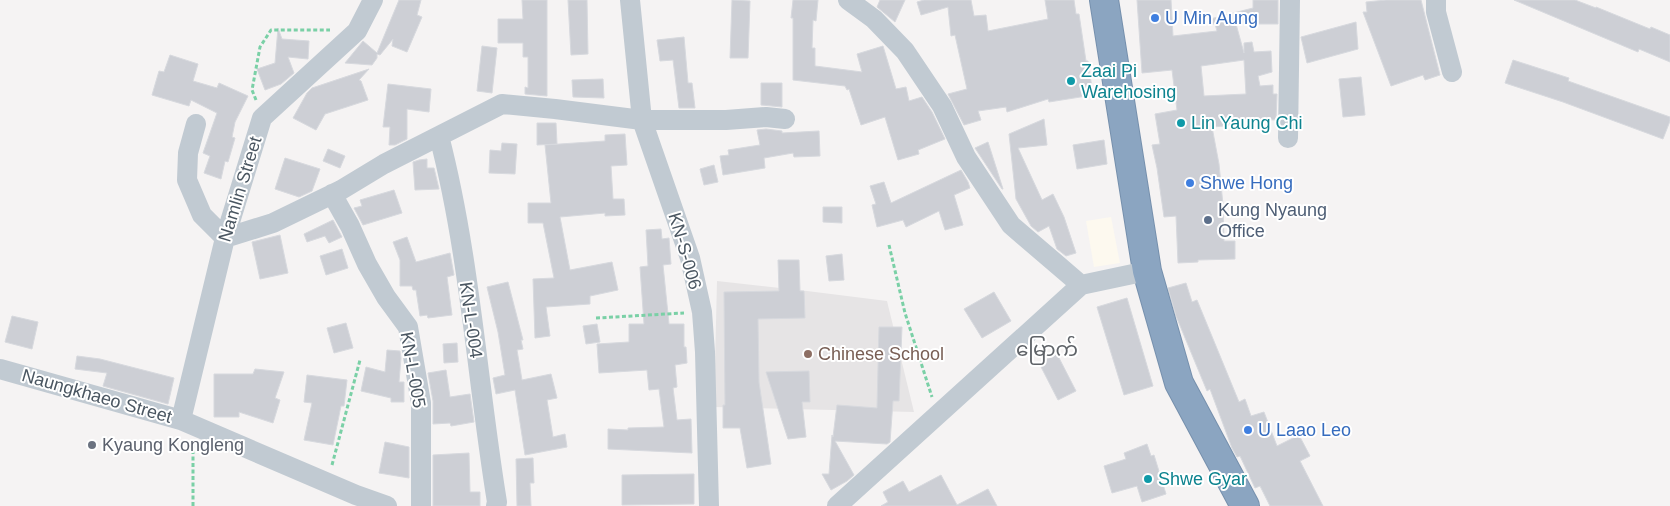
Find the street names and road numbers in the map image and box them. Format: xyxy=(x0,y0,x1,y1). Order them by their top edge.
street label: Namlin Street xyxy=(214,134,266,244)
street label: KN-S-006 xyxy=(664,210,706,292)
street label: KN-L-004 xyxy=(456,280,486,360)
street label: KN-L-005 xyxy=(396,330,430,410)
street label: Naungkhaeo Street xyxy=(20,365,174,427)

